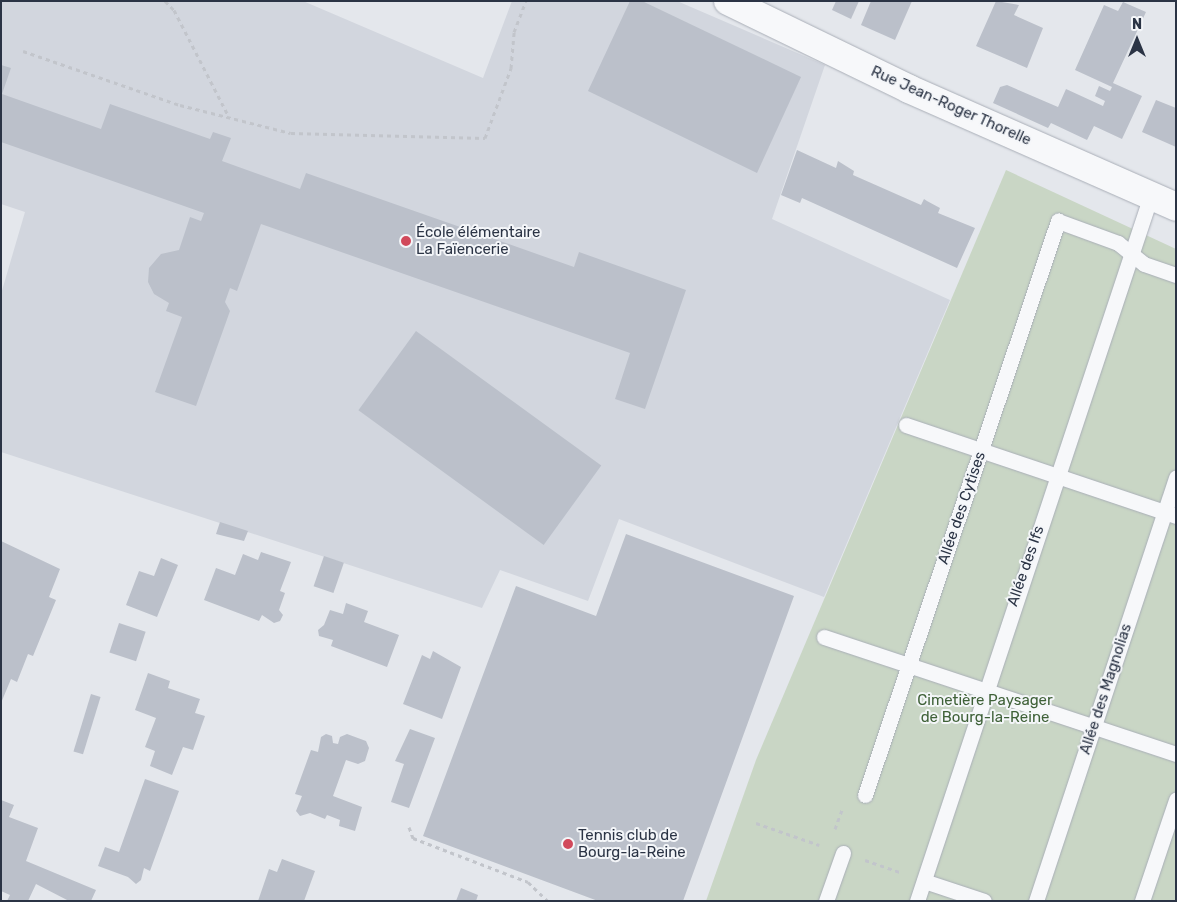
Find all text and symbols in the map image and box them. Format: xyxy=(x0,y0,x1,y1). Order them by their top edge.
north arrow xyxy=(1112,15,1162,65)
text: N xyxy=(1132,16,1142,33)
street label: Rue Jean-Roger Thorelle xyxy=(868,62,1034,150)
place label: École élémentaire La Faïencerie xyxy=(416,223,541,258)
marker: École élémentaire La Faïencerie xyxy=(400,235,412,247)
street label: Allée des Cytises xyxy=(934,449,990,567)
street label: Allée des Ifs xyxy=(1004,523,1048,609)
street label: Allée des Magnolias xyxy=(1076,621,1136,757)
park label: Cimetière Paysager de Bourg-la-Reine xyxy=(917,691,1053,726)
place label: Tennis club de Bourg-la-Reine xyxy=(578,826,686,861)
marker: Tennis club de Bourg-la-Reine xyxy=(562,838,574,850)

